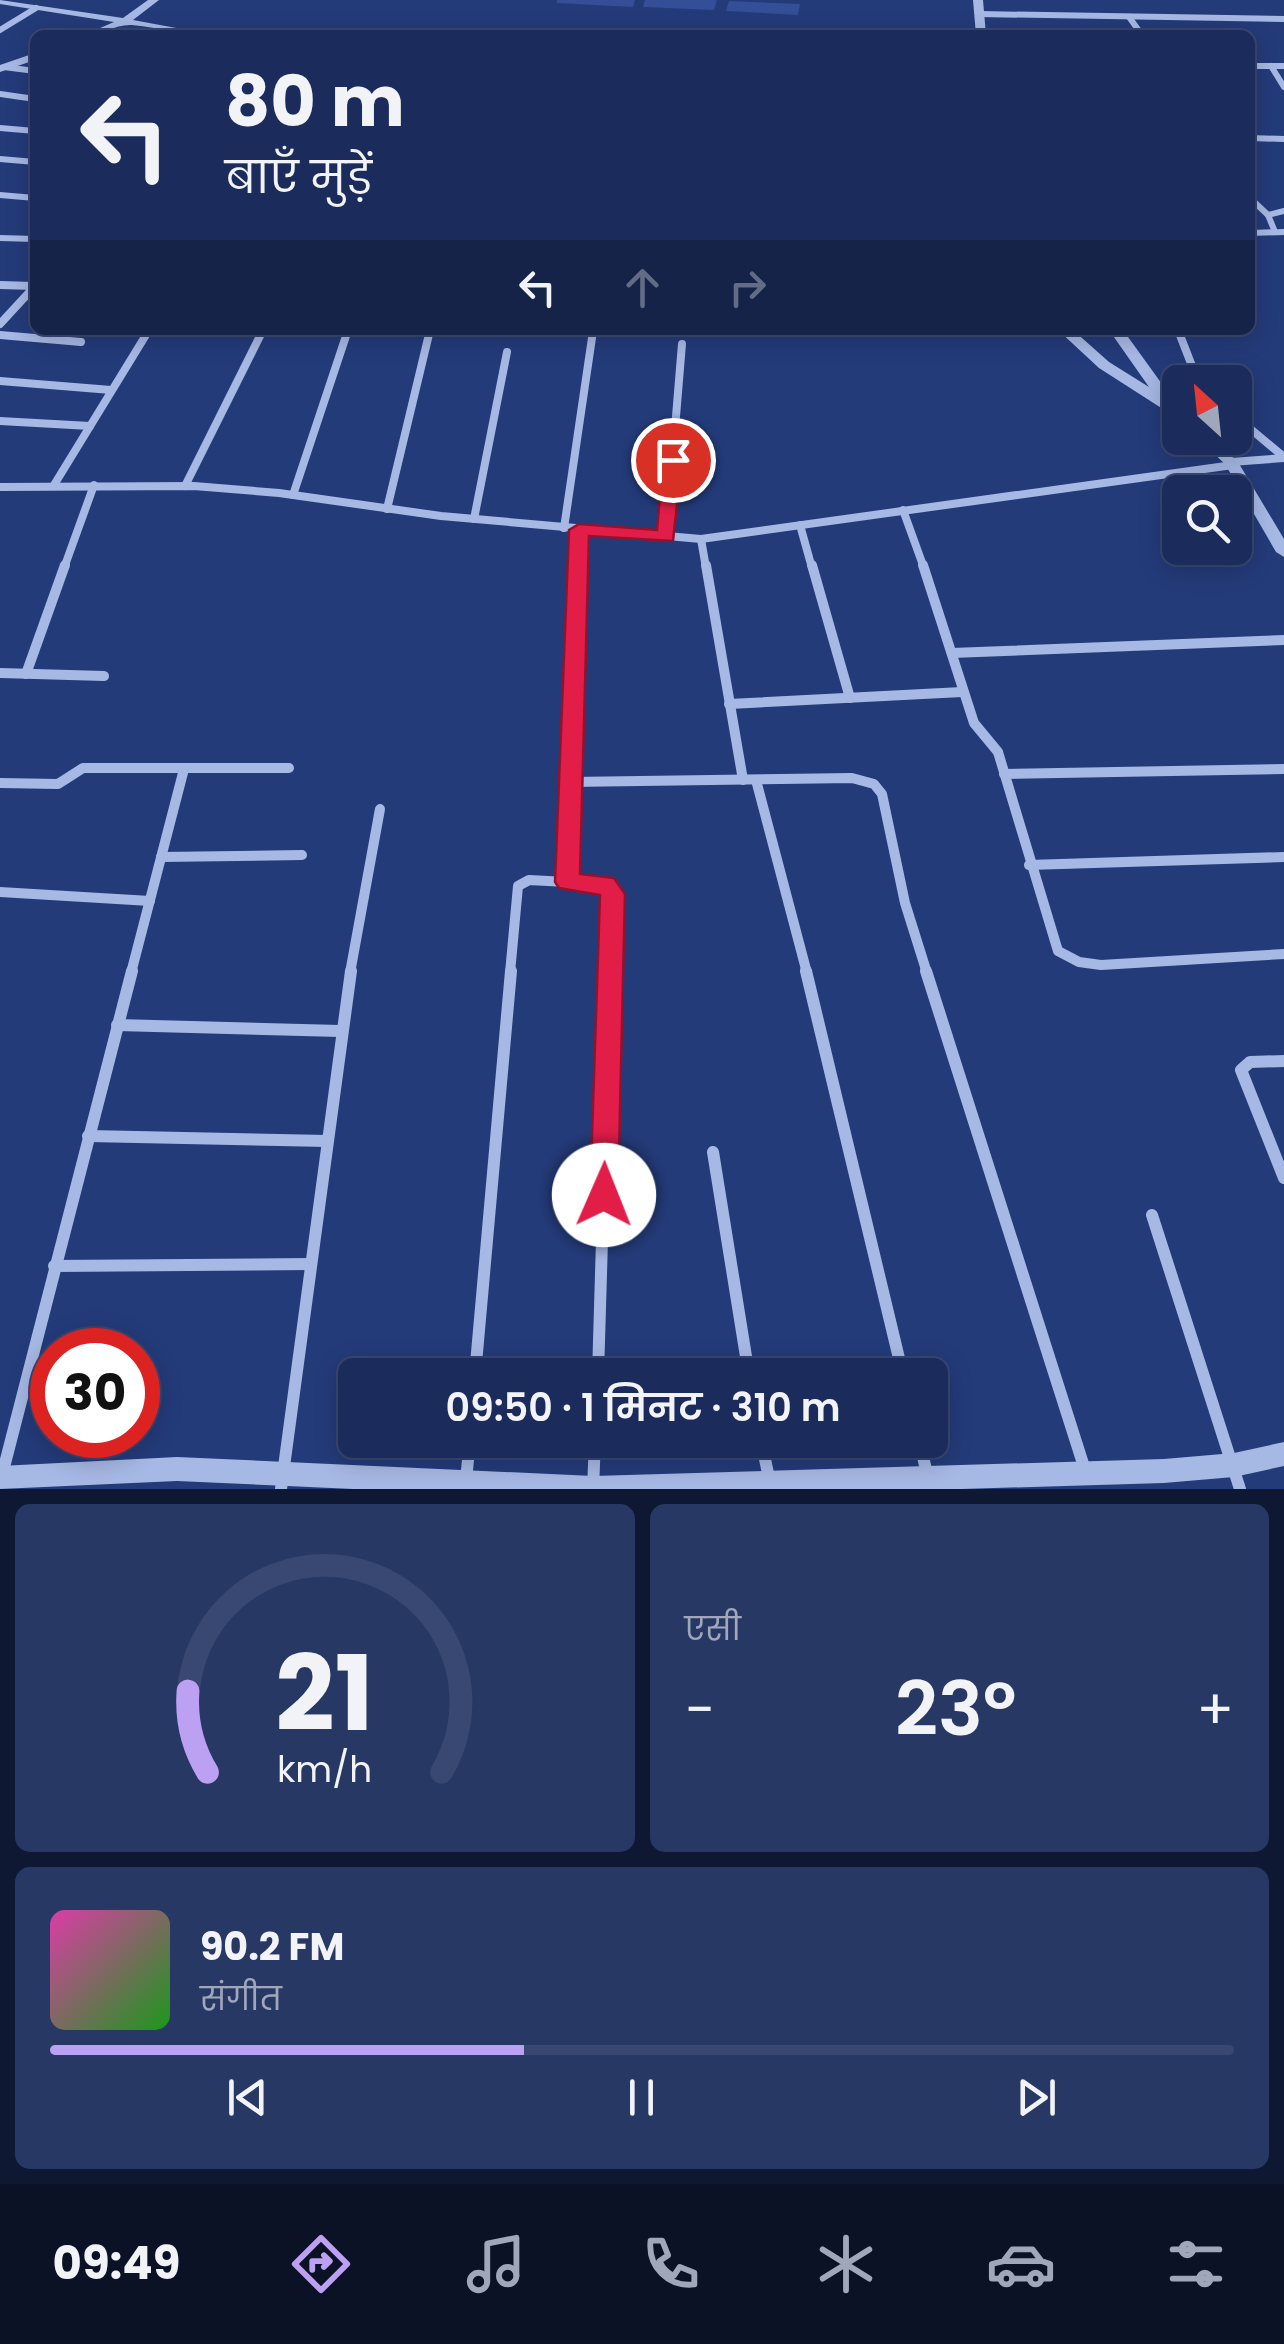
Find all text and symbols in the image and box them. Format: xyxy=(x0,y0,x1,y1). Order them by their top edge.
text: 80 m xyxy=(225,52,405,151)
icon: left xyxy=(60,70,190,200)
text: बाएँ मुड़ें xyxy=(225,146,372,209)
icon: left xyxy=(510,260,565,315)
icon: ahead xyxy=(615,260,670,315)
icon: right xyxy=(720,260,775,315)
north arrow xyxy=(1162,365,1252,455)
map controls xyxy=(1162,365,1252,565)
pin xyxy=(631,418,716,503)
icon: arrive xyxy=(646,433,701,488)
button: search xyxy=(1162,475,1252,565)
position arrow xyxy=(552,1143,656,1247)
speed limit sign: 30 xyxy=(30,1328,160,1458)
text: 09:50 · 1 मिनट · 310 m xyxy=(445,1381,841,1434)
text: एसी xyxy=(685,1606,741,1651)
text: 21 xyxy=(275,1621,374,1766)
text: 23° xyxy=(895,1656,1016,1761)
text: − xyxy=(685,1671,715,1748)
text: + xyxy=(1196,1671,1234,1748)
text: km/h xyxy=(277,1744,372,1795)
text: 90.2 FM xyxy=(200,1920,344,1973)
text: संगीत xyxy=(200,1976,282,2021)
icon: previous xyxy=(220,2070,275,2125)
icon: pause xyxy=(614,2070,669,2125)
icon: next xyxy=(1009,2070,1064,2125)
icon: directions xyxy=(286,2229,356,2299)
icon: music xyxy=(461,2229,531,2299)
icon: phone xyxy=(636,2229,706,2299)
icon: climate xyxy=(811,2229,881,2299)
icon: car xyxy=(986,2229,1056,2299)
icon: filters xyxy=(1161,2229,1231,2299)
text: 09:49 xyxy=(53,2232,181,2295)

